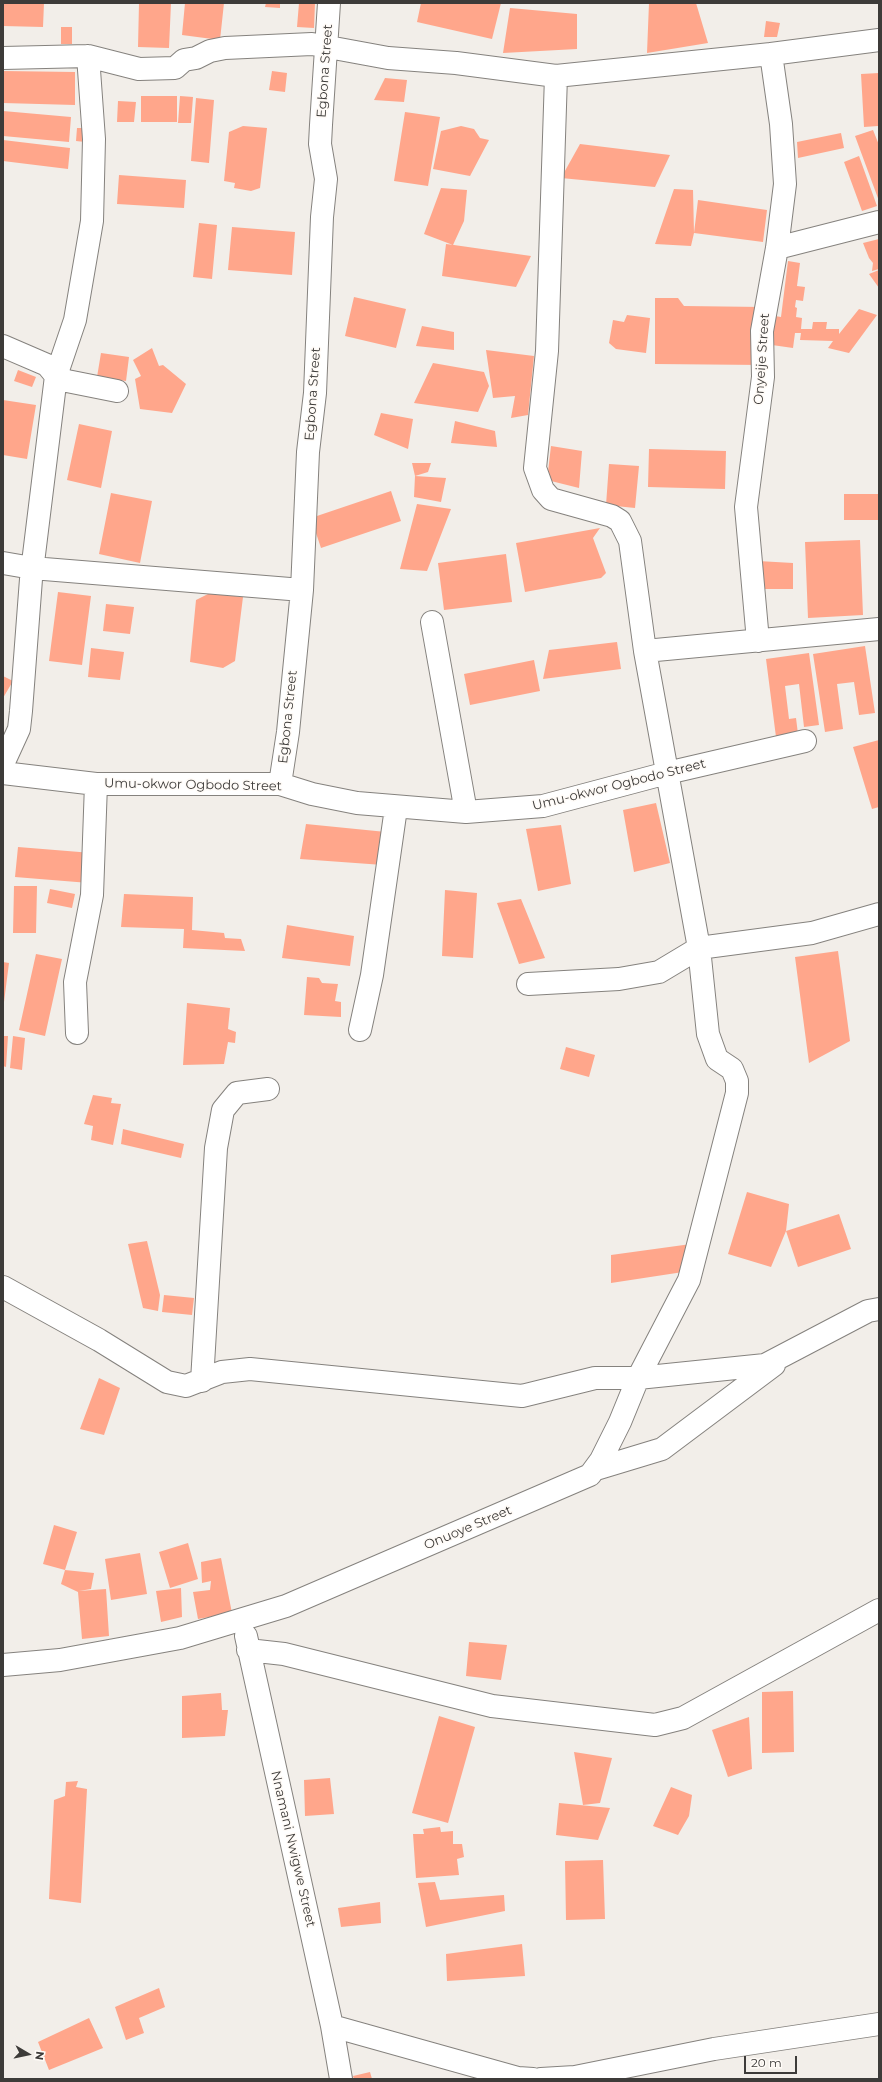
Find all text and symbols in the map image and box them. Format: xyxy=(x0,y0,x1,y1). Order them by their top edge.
street label: Egbona Street xyxy=(314,24,336,118)
street label: Onyeije Street xyxy=(751,313,773,405)
street label: Egbona Street xyxy=(302,347,324,441)
street label: Egbona Street xyxy=(275,670,301,764)
street label: Umu-okwor Ogbodo Street xyxy=(531,756,707,814)
street label: Umu-okwor Ogbodo Street xyxy=(104,776,282,794)
street label: Onuoye Street xyxy=(422,1502,514,1554)
street label: Nnamani Nwigwe Street xyxy=(267,1769,319,1929)
north arrow xyxy=(8,2034,48,2074)
scale bar xyxy=(746,2048,799,2074)
text: N xyxy=(32,2050,47,2061)
text: 20 m xyxy=(751,2055,782,2070)

